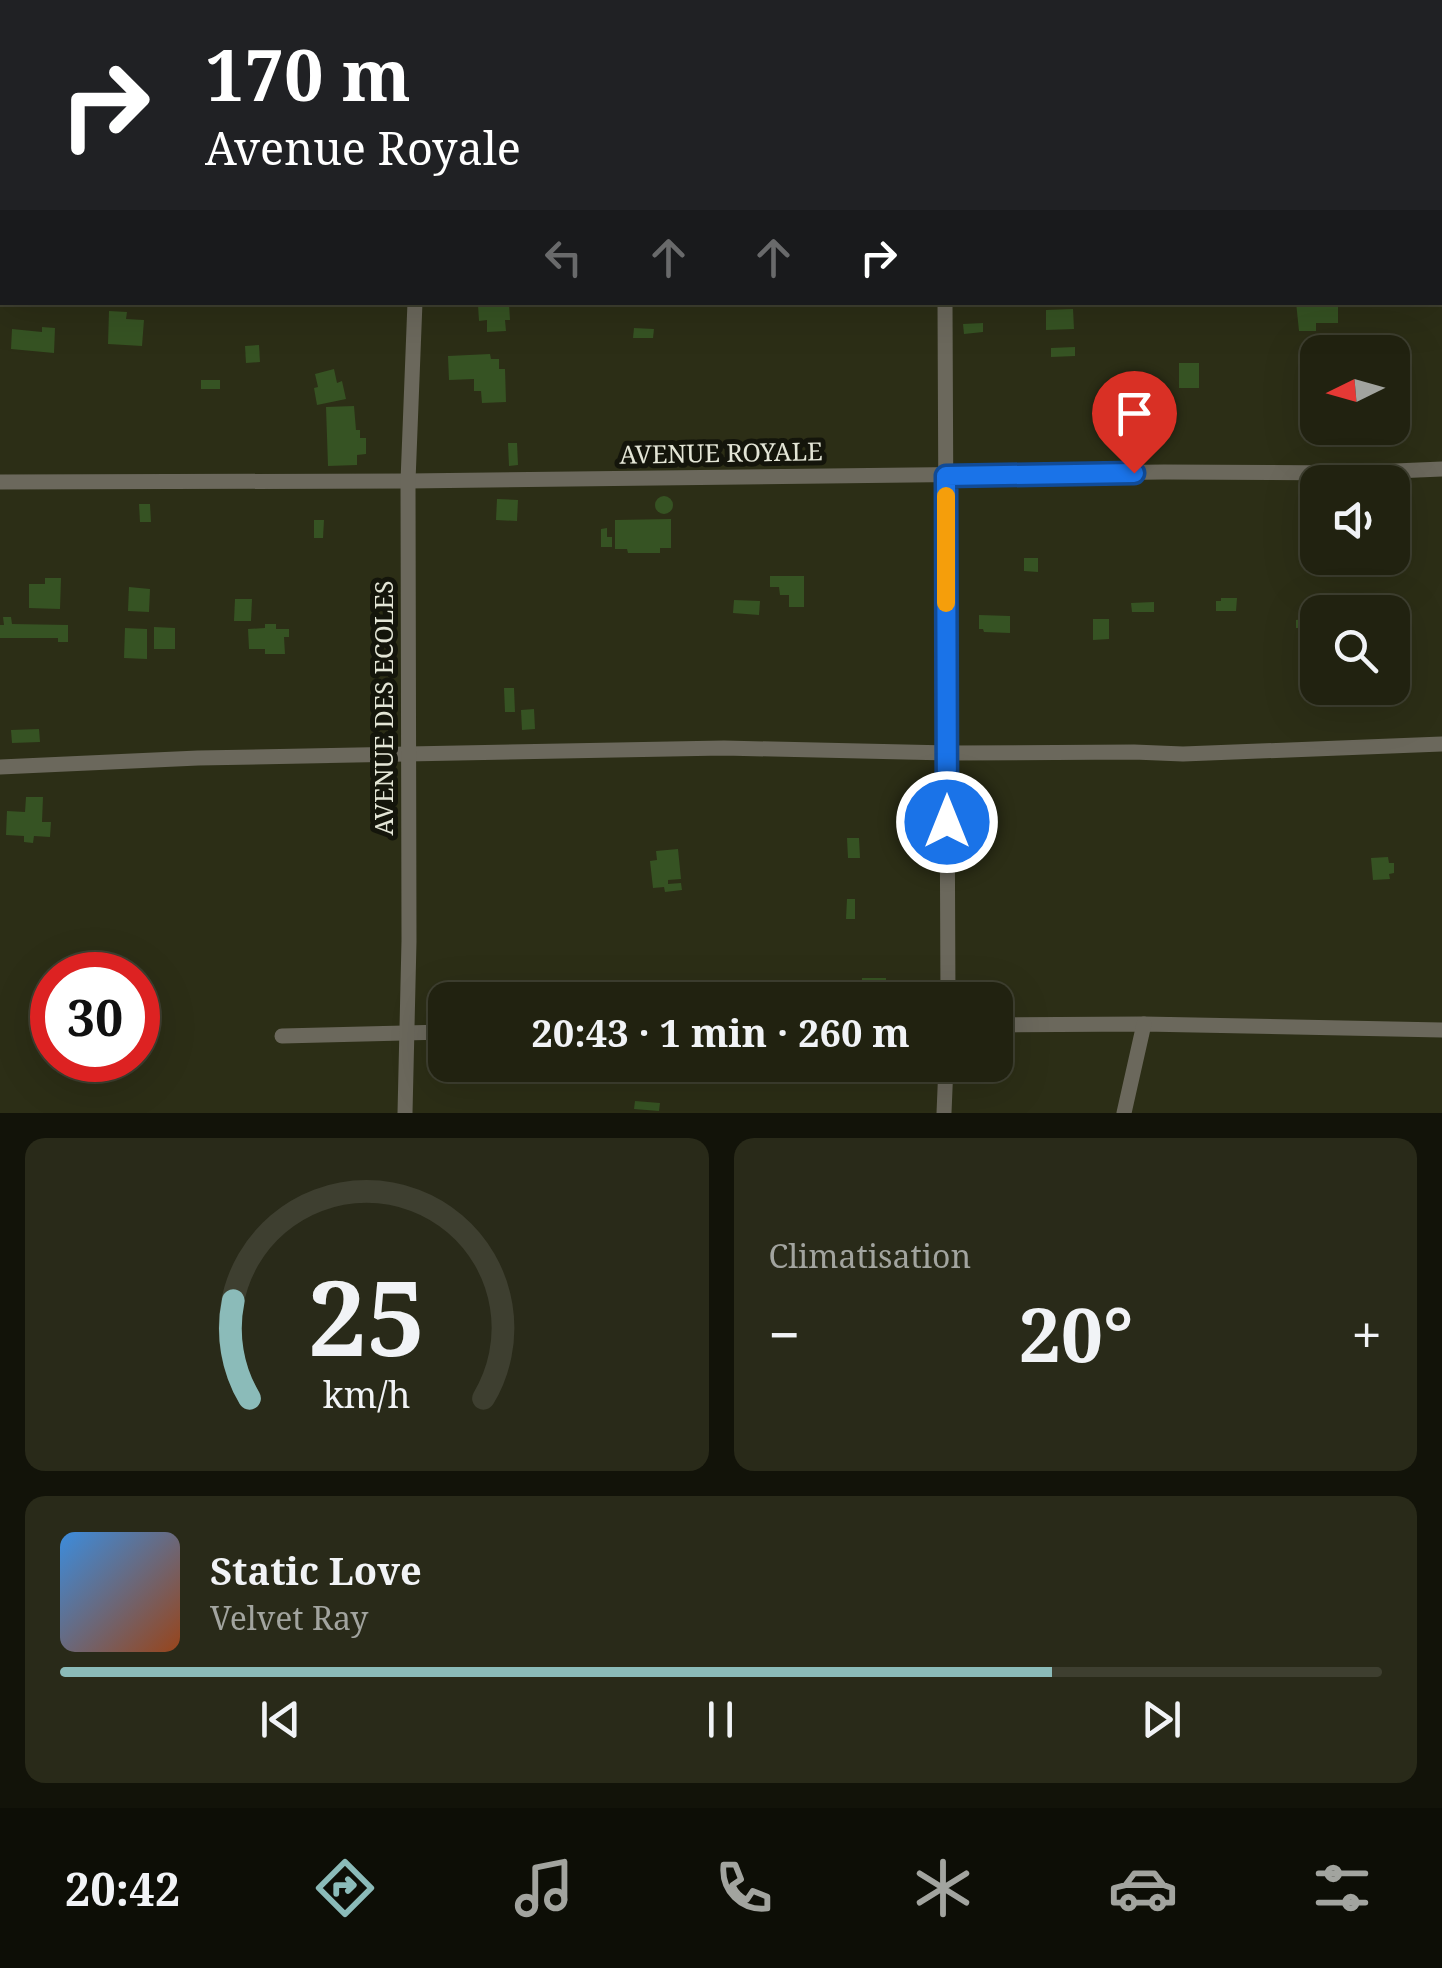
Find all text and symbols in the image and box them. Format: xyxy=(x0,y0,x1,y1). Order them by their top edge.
text: 170 m xyxy=(205,26,411,122)
icon: right xyxy=(40,40,170,170)
text: Avenue Royale xyxy=(205,117,521,178)
icon: left xyxy=(536,230,591,285)
icon: ahead xyxy=(641,230,696,285)
icon: ahead xyxy=(746,230,801,285)
icon: right xyxy=(851,230,906,285)
north arrow xyxy=(1300,335,1410,445)
map controls xyxy=(1300,335,1410,705)
pin xyxy=(1092,371,1177,474)
icon: arrive xyxy=(1107,386,1162,441)
street label: AVENUE ROYALE xyxy=(619,433,823,471)
button: sound xyxy=(1300,465,1410,575)
street label: AVENUE DES ECOLES xyxy=(366,580,400,836)
button: search xyxy=(1300,595,1410,705)
position arrow xyxy=(895,770,999,874)
speed limit sign: 30 xyxy=(30,952,160,1082)
text: 20:43 · 1 min · 260 m xyxy=(531,1006,910,1058)
text: Climatisation xyxy=(769,1234,971,1277)
text: 25 xyxy=(308,1245,426,1386)
text: 20° xyxy=(1018,1282,1133,1384)
text: − xyxy=(769,1296,800,1371)
text: + xyxy=(1351,1296,1382,1371)
text: km/h xyxy=(323,1370,411,1418)
text: Static Love xyxy=(210,1544,422,1596)
text: Velvet Ray xyxy=(210,1596,368,1639)
icon: previous xyxy=(253,1692,308,1747)
icon: pause xyxy=(693,1692,748,1747)
icon: next xyxy=(1134,1692,1189,1747)
icon: directions xyxy=(310,1853,380,1923)
icon: music xyxy=(509,1853,579,1923)
icon: phone xyxy=(709,1853,779,1923)
icon: climate xyxy=(908,1853,978,1923)
icon: car xyxy=(1108,1853,1178,1923)
icon: filters xyxy=(1307,1853,1377,1923)
text: 20:42 xyxy=(65,1858,180,1919)

